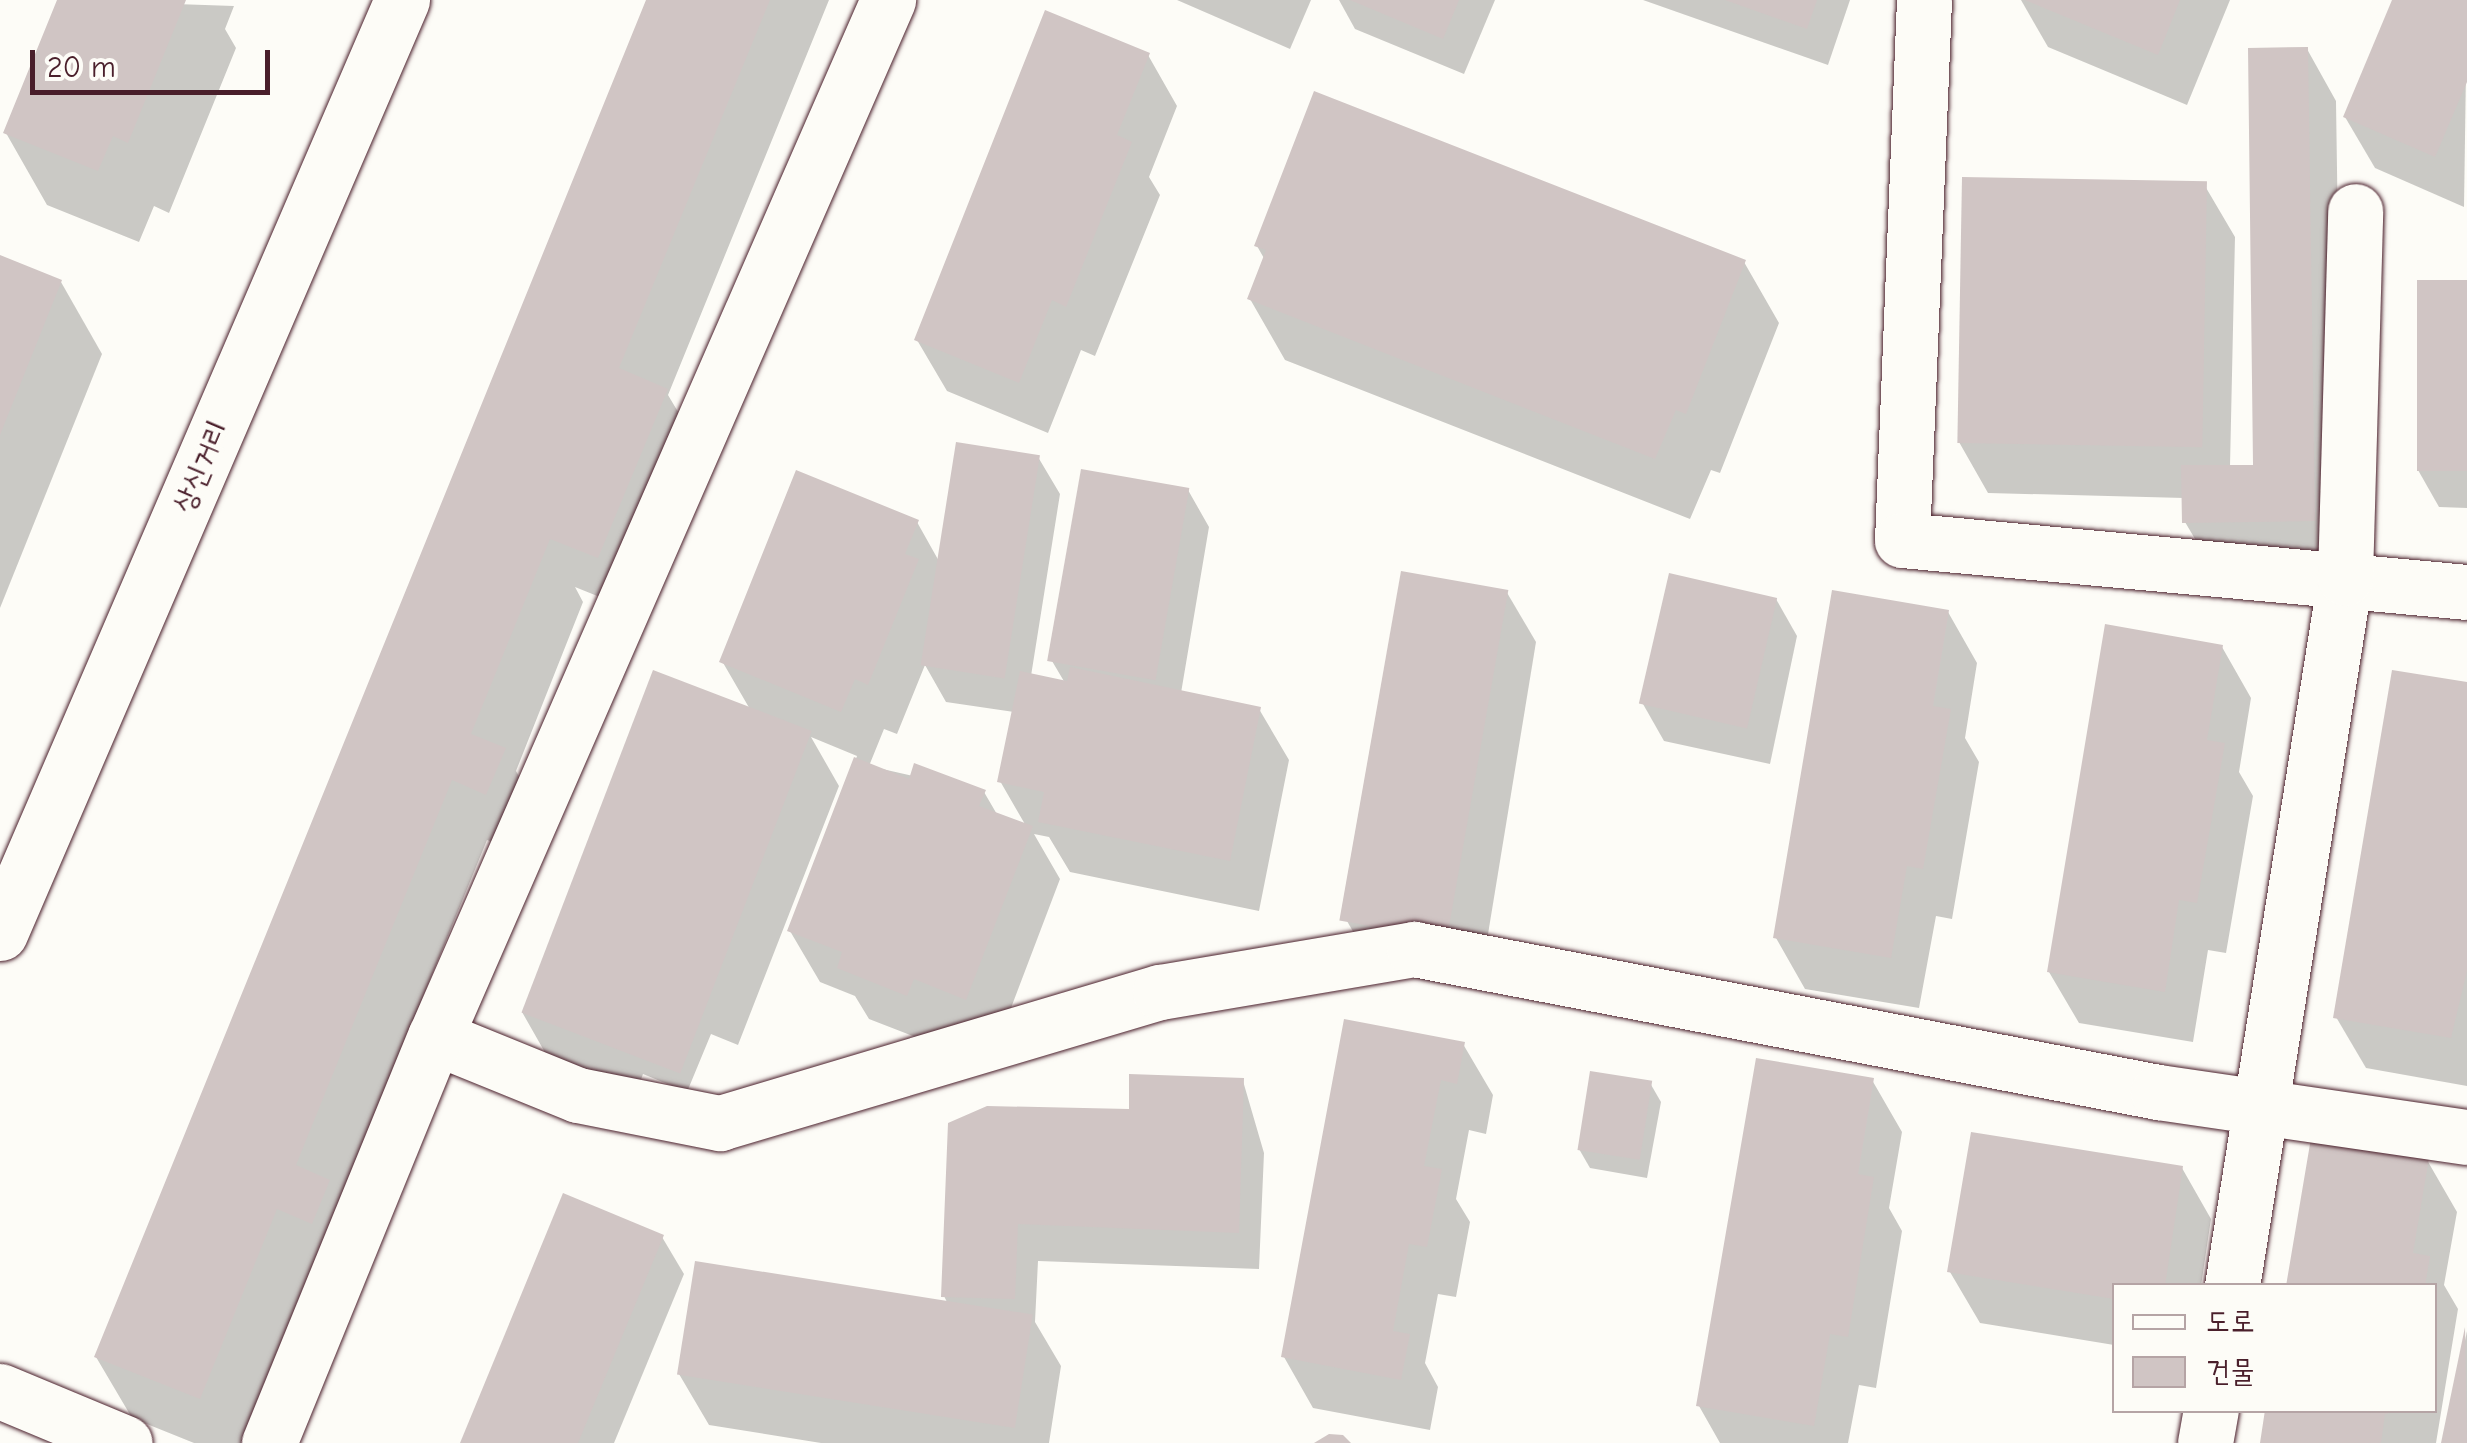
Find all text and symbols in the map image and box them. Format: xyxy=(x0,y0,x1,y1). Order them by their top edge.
scale bar xyxy=(35,30,275,92)
text: 20 m xyxy=(47,50,116,85)
street label: 상신거리 xyxy=(166,416,236,518)
legend xyxy=(2112,1283,2437,1413)
text: 도로 xyxy=(2206,1304,2254,1339)
text: 건물 xyxy=(2206,1354,2254,1389)

